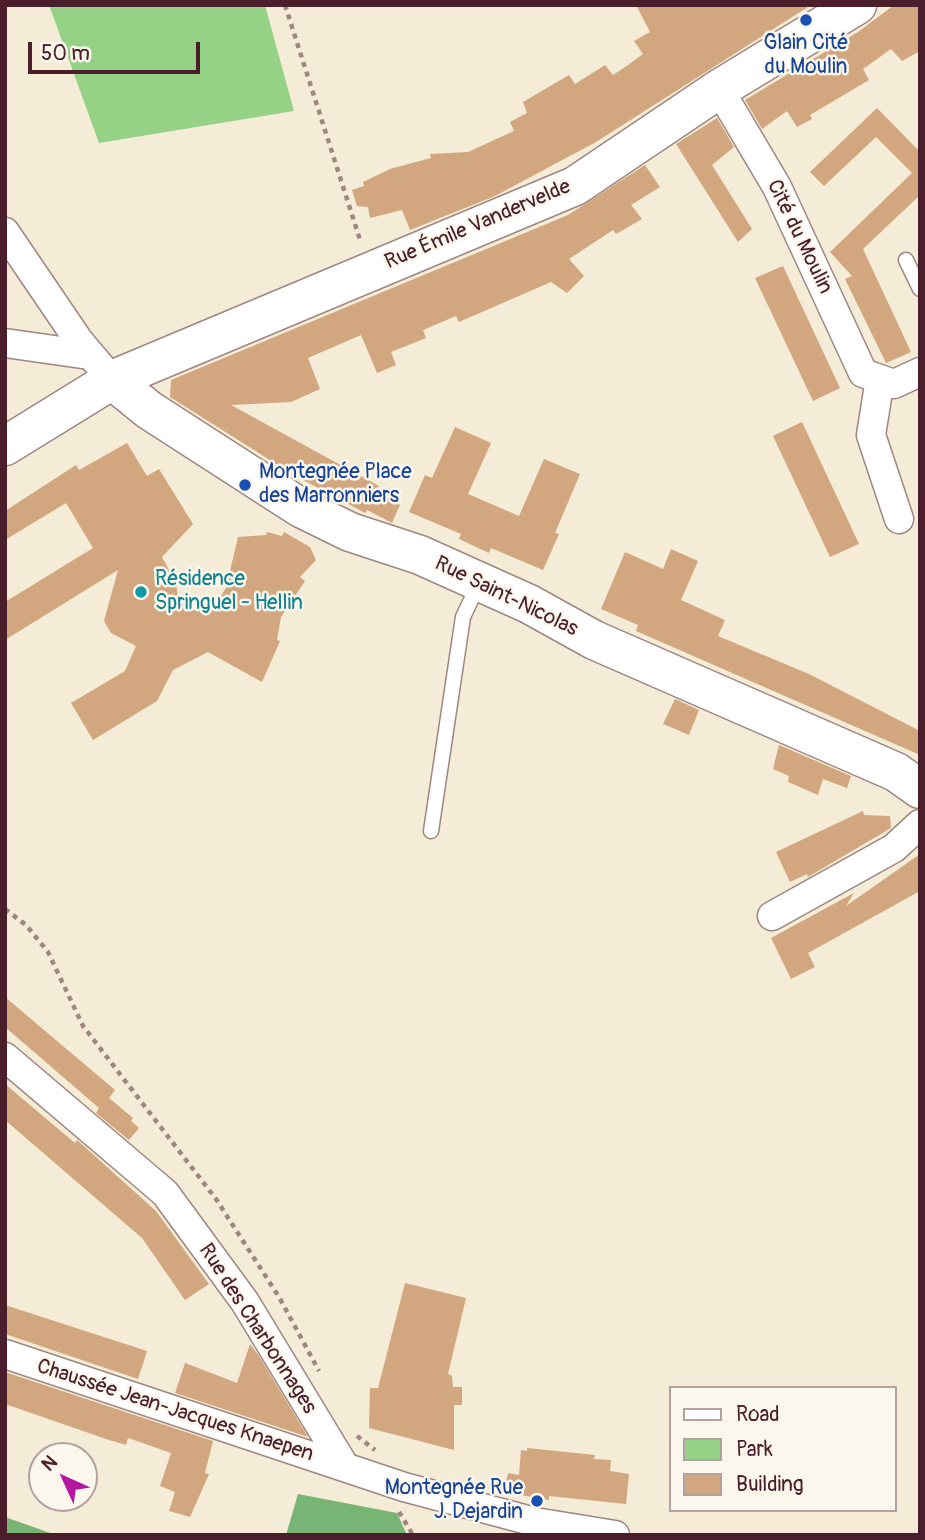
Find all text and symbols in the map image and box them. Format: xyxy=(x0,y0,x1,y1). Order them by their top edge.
marker: Glain Cité du Moulin xyxy=(798,12,814,28)
scale bar xyxy=(32,28,203,72)
place label: Glain Cité du Moulin xyxy=(764,31,848,81)
text: 50 m xyxy=(41,40,90,67)
street label: Rue Émile Vandervelde xyxy=(381,174,575,276)
street label: Cité du Moulin xyxy=(761,176,837,298)
place label: Montegnée Place des Marronniers xyxy=(259,460,412,510)
marker: Montegnée Place des Marronniers xyxy=(237,477,253,493)
street label: Rue Saint-Nicolas xyxy=(430,551,582,643)
place label: Résidence Springuel - Hellin xyxy=(155,567,303,617)
marker: Résidence Springuel - Hellin xyxy=(133,584,149,600)
street label: Rue des Charbonnages xyxy=(193,1239,321,1419)
street label: Chaussée Jean-Jacques Knaepen xyxy=(33,1354,317,1468)
legend xyxy=(670,1386,897,1512)
text: Road xyxy=(736,1401,780,1428)
text: Park xyxy=(736,1436,773,1463)
north arrow xyxy=(28,1442,98,1512)
text: N xyxy=(37,1451,63,1477)
text: Building xyxy=(736,1471,803,1498)
place label: Montegnée Rue J. Dejardin xyxy=(385,1476,523,1526)
marker: Montegnée Rue J. Dejardin xyxy=(529,1493,545,1509)

